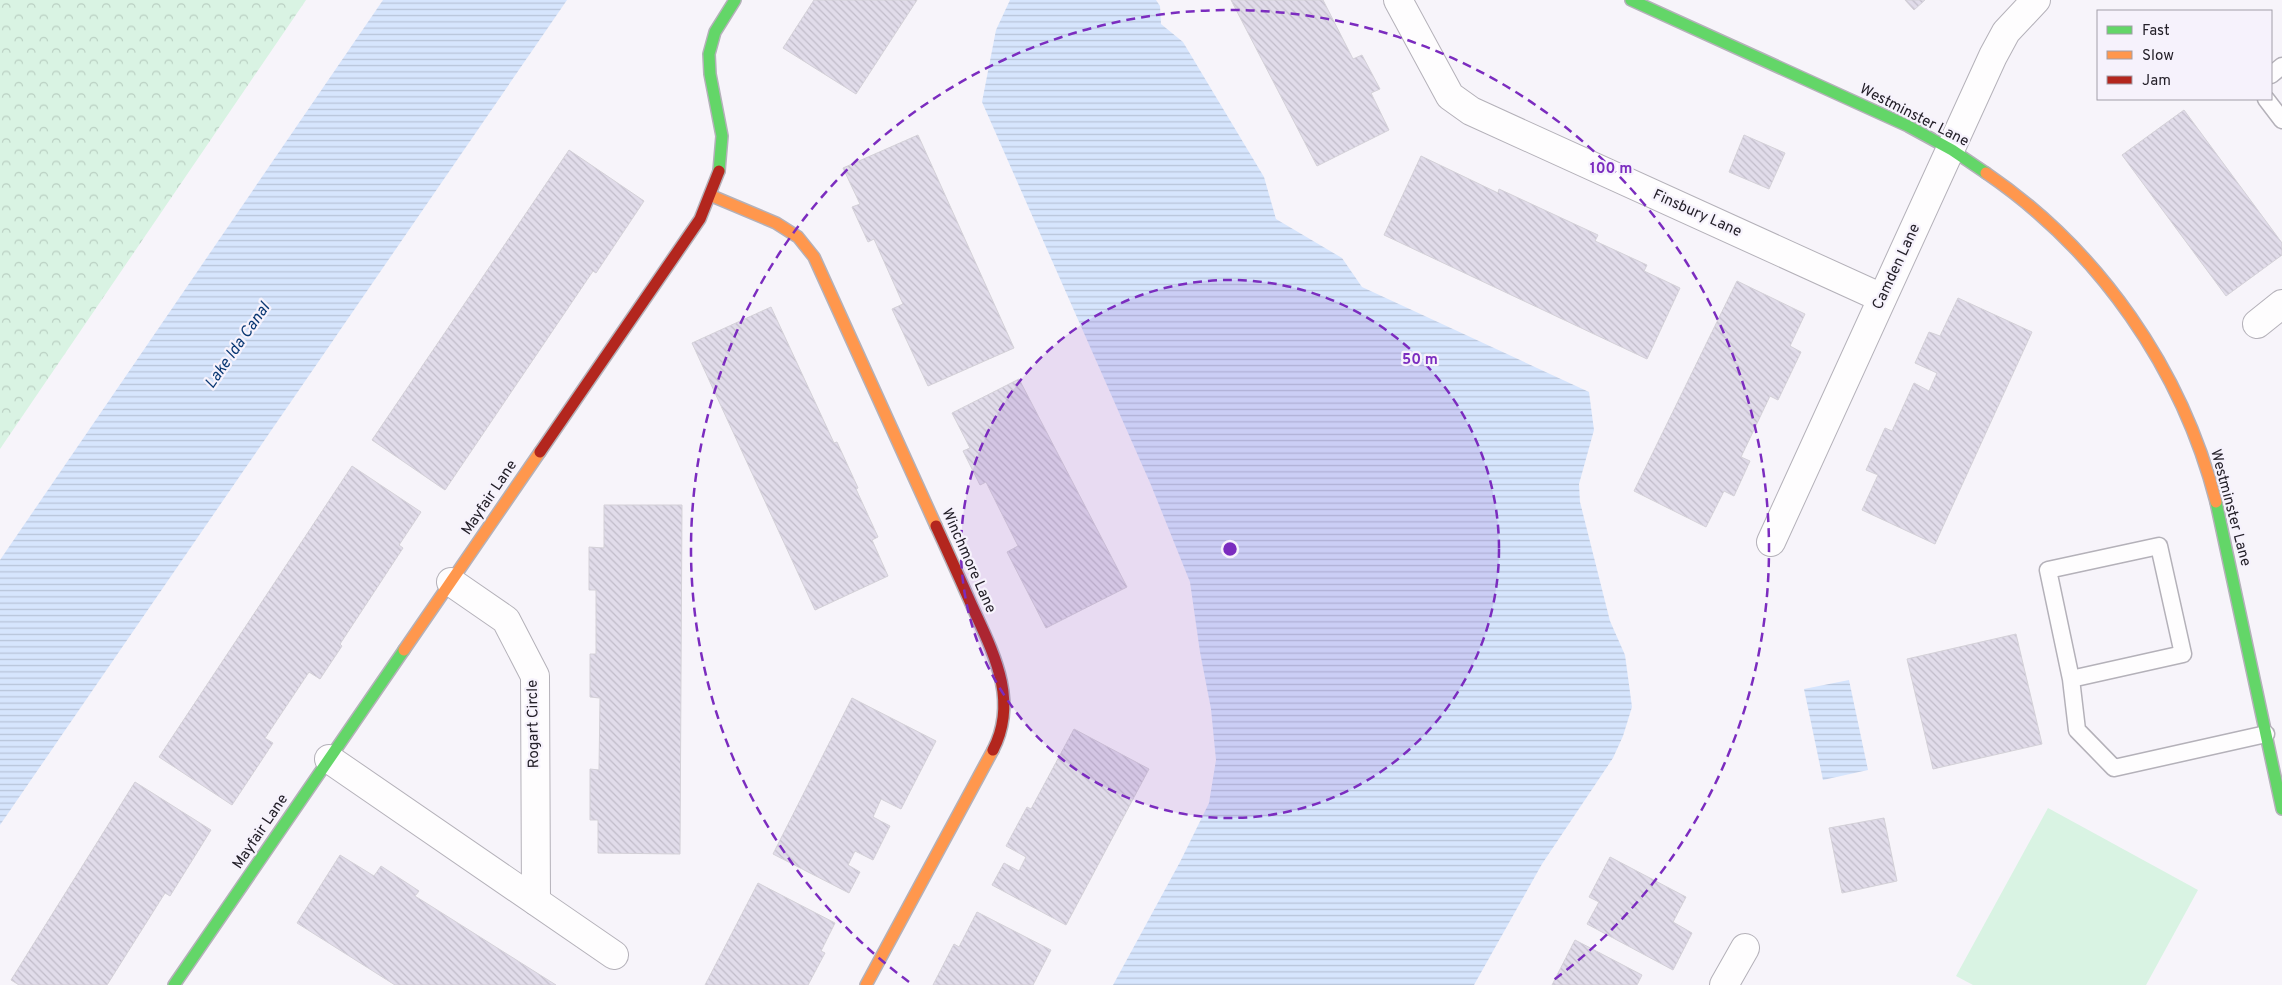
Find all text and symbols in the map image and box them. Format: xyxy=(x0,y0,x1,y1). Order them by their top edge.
legend xyxy=(2097,10,2272,100)
text: Fast xyxy=(2142,22,2170,41)
text: Slow xyxy=(2142,47,2174,66)
text: Jam xyxy=(2142,72,2171,91)
street label: Westminster Lane xyxy=(1856,80,1972,152)
text: 100 m xyxy=(1590,160,1632,179)
street label: Finsbury Lane xyxy=(1650,186,1744,242)
street label: Camden Lane xyxy=(1869,221,1925,313)
water label: Lake Ida Canal xyxy=(201,298,275,393)
text: 50 m xyxy=(1402,351,1438,370)
street label: Westminster Lane xyxy=(2205,447,2255,569)
street label: Mayfair Lane xyxy=(458,457,522,539)
street label: Winchmore Lane xyxy=(936,506,1000,616)
centre of rings xyxy=(1221,540,1239,558)
street label: Rogart Circle xyxy=(524,680,544,768)
street label: Mayfair Lane xyxy=(229,791,293,873)

